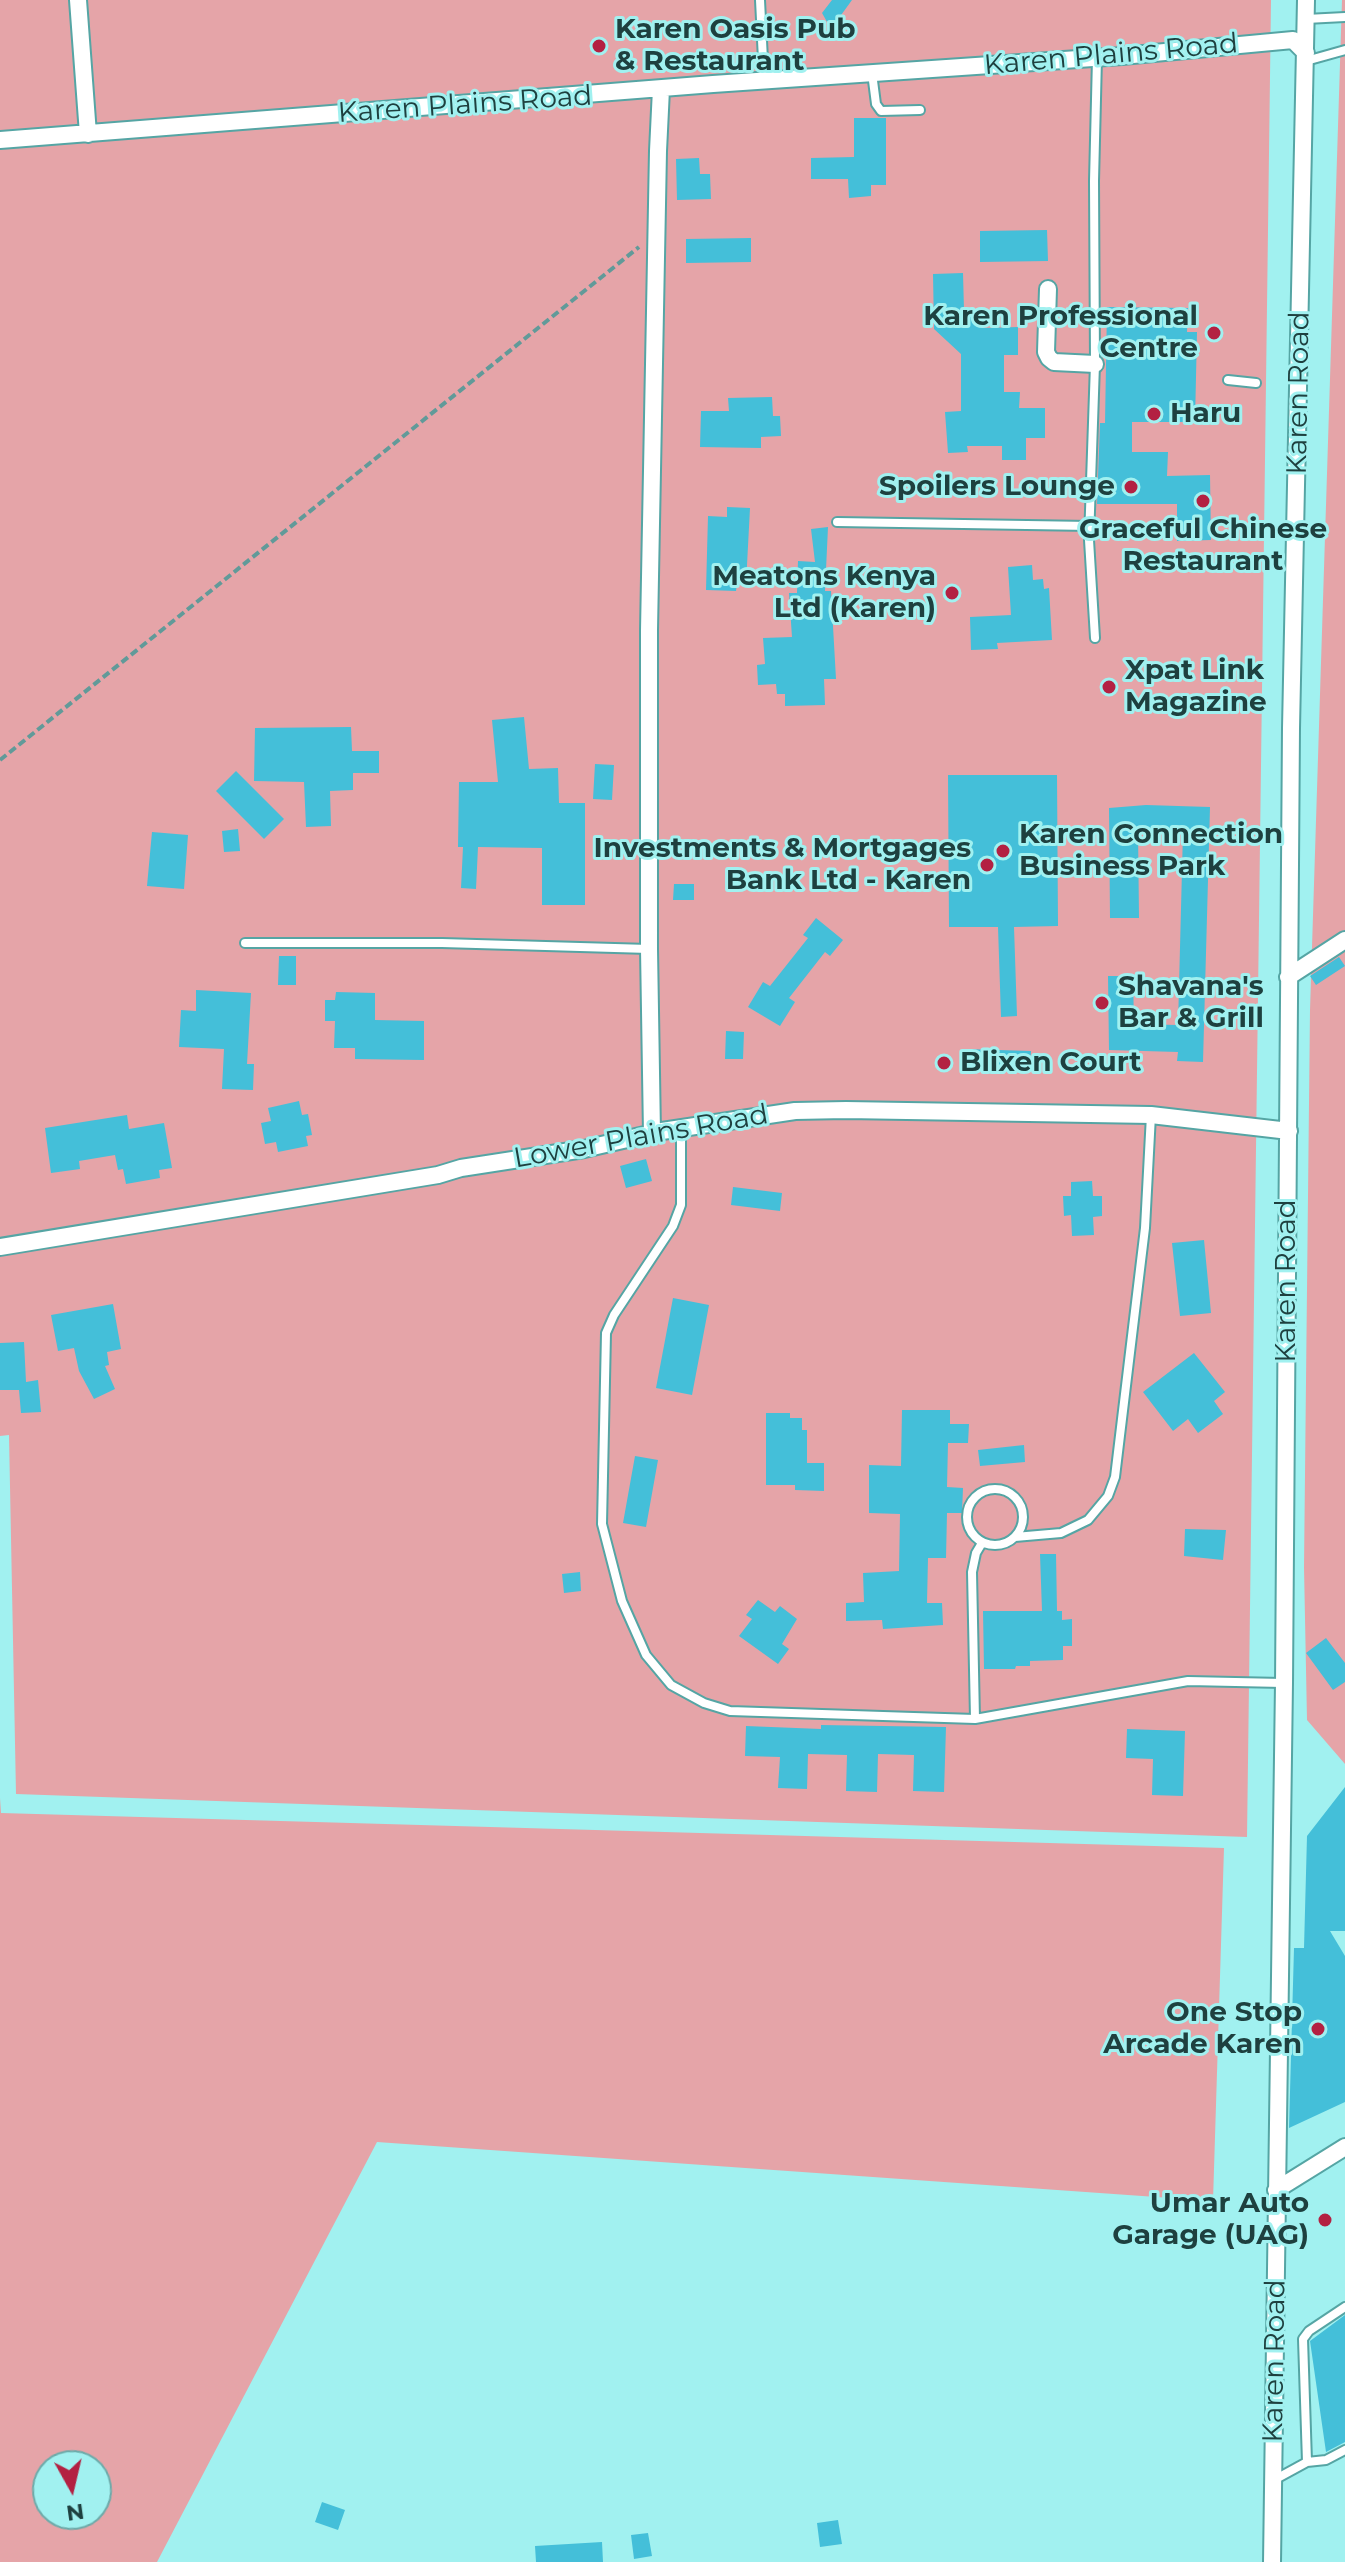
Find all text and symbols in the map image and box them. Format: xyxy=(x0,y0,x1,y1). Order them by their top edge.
place label: Karen Oasis Pub & Restaurant xyxy=(615,13,855,79)
street label: Karen Plains Road xyxy=(983,27,1239,83)
marker: Karen Oasis Pub & Restaurant xyxy=(590,37,608,55)
street label: Karen Plains Road xyxy=(337,79,593,131)
place label: Karen Professional Centre xyxy=(923,300,1198,366)
street label: Karen Road xyxy=(1281,311,1317,475)
marker: Karen Professional Centre xyxy=(1205,324,1223,342)
place label: Haru xyxy=(1170,397,1241,431)
marker: Haru xyxy=(1145,405,1163,423)
place label: Spoilers Lounge xyxy=(879,470,1115,504)
marker: Spoilers Lounge xyxy=(1122,478,1140,496)
marker: Graceful Chinese Restaurant xyxy=(1194,492,1212,510)
place label: Graceful Chinese Restaurant xyxy=(1079,513,1327,579)
place label: Meatons Kenya Ltd (Karen) xyxy=(712,560,936,626)
marker: Meatons Kenya Ltd (Karen) xyxy=(943,584,961,602)
place label: Xpat Link Magazine xyxy=(1125,654,1267,720)
marker: Xpat Link Magazine xyxy=(1100,678,1118,696)
place label: Karen Connection Business Park xyxy=(1019,818,1283,884)
place label: Investments & Mortgages Bank Ltd - Karen xyxy=(594,832,971,898)
marker: Karen Connection Business Park xyxy=(994,842,1012,860)
marker: Investments & Mortgages Bank Ltd - Karen xyxy=(978,856,996,874)
place label: Shavana's Bar & Grill xyxy=(1118,970,1264,1036)
marker: Shavana's Bar & Grill xyxy=(1093,994,1111,1012)
place label: Blixen Court xyxy=(960,1046,1141,1080)
marker: Blixen Court xyxy=(935,1054,953,1072)
street label: Lower Plains Road xyxy=(511,1098,771,1176)
street label: Karen Road xyxy=(1270,1199,1304,1363)
place label: One Stop Arcade Karen xyxy=(1103,1996,1302,2062)
marker: One Stop Arcade Karen xyxy=(1309,2020,1327,2038)
place label: Umar Auto Garage (UAG) xyxy=(1112,2187,1309,2253)
marker: Umar Auto Garage (UAG) xyxy=(1316,2211,1334,2229)
street label: Karen Road xyxy=(1257,2279,1293,2443)
north arrow xyxy=(32,2450,112,2530)
text: N xyxy=(64,2498,86,2527)

